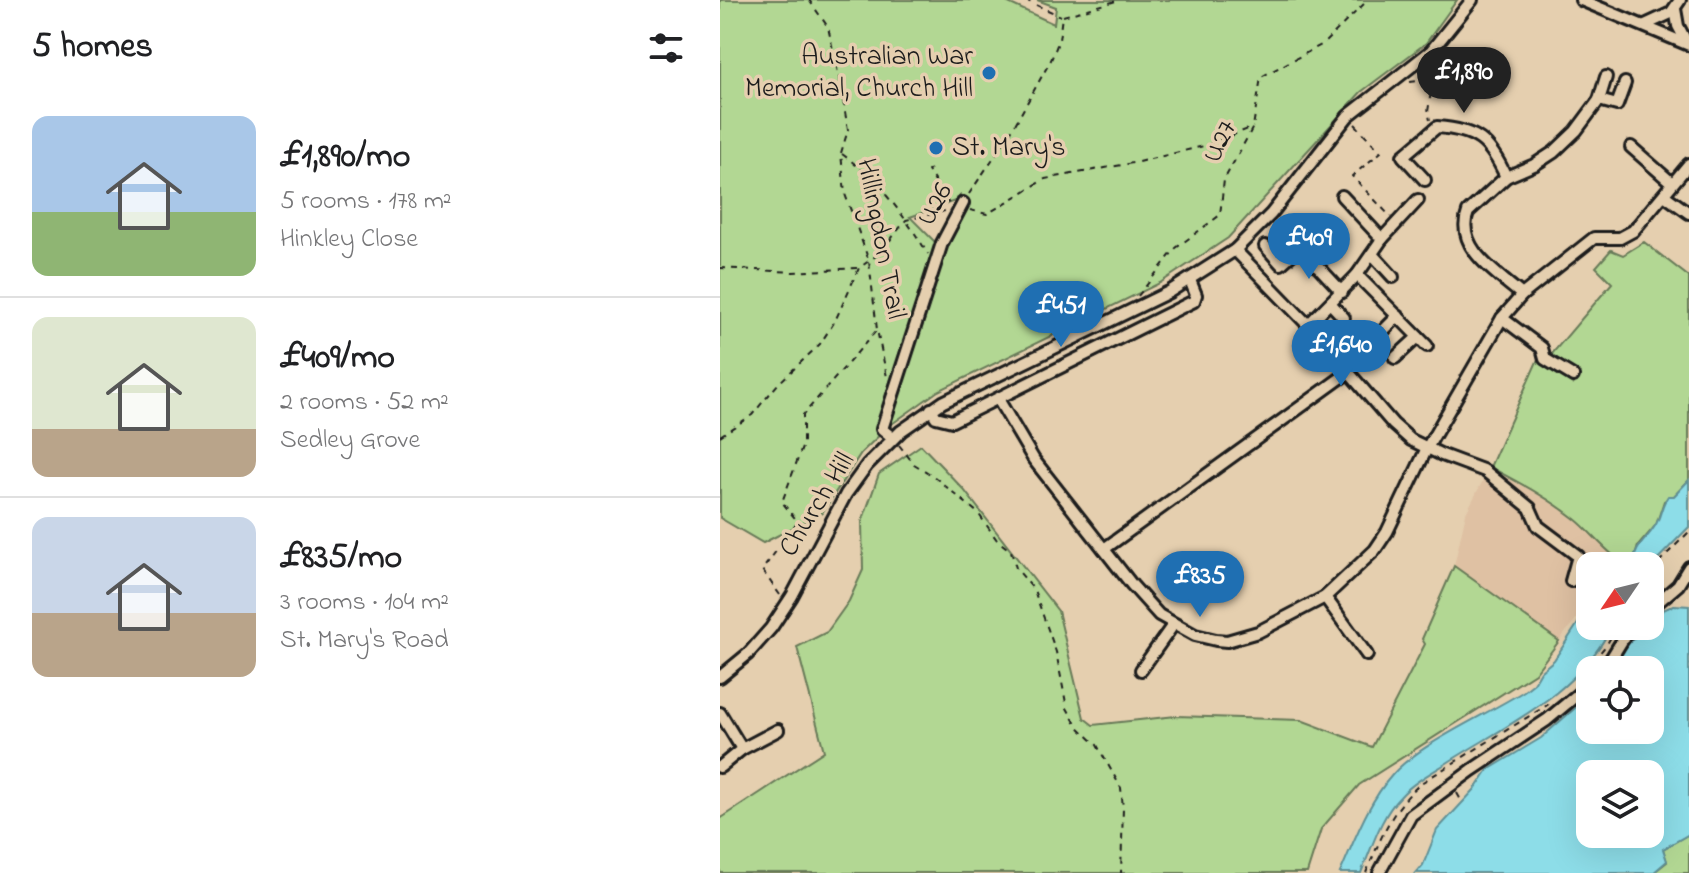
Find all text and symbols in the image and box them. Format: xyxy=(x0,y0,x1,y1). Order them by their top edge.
text: 5 homes xyxy=(32,23,153,73)
icon: filters xyxy=(644,26,688,70)
place label: Australian War Memorial, Church Hill xyxy=(745,37,973,110)
pin: £1,890 xyxy=(1399,47,1529,115)
text: £1,890 xyxy=(1435,54,1493,92)
marker: Australian War Memorial, Church Hill xyxy=(980,64,998,82)
street label: U27 xyxy=(1193,113,1249,170)
place label: St. Mary's xyxy=(952,128,1066,169)
text: £1,890/mo xyxy=(280,133,410,183)
marker: St. Mary's xyxy=(927,139,945,157)
icon: home xyxy=(96,148,192,244)
street label: Hillingdon Trail xyxy=(844,155,916,323)
street label: U26 xyxy=(907,176,965,234)
text: 5 rooms · 178 m² xyxy=(280,183,452,221)
pin: £409 xyxy=(1262,213,1356,281)
text: £409 xyxy=(1286,220,1332,258)
text: Hinkley Close xyxy=(280,221,418,259)
pin: £451 xyxy=(1014,281,1108,349)
text: £451 xyxy=(1036,288,1086,326)
pin: £1,640 xyxy=(1276,320,1406,388)
text: £1,640 xyxy=(1310,327,1372,365)
text: £409/mo xyxy=(280,334,395,384)
icon: home xyxy=(96,349,192,445)
text: 2 rooms · 52 m² xyxy=(280,384,449,422)
text: Sedley Grove xyxy=(280,422,420,460)
street label: Church Hill xyxy=(770,445,866,565)
text: £835/mo xyxy=(280,534,402,584)
icon: home xyxy=(96,549,192,645)
pin: £835 xyxy=(1153,551,1247,619)
north arrow xyxy=(1576,552,1664,640)
map controls xyxy=(1576,552,1664,848)
text: £835 xyxy=(1174,558,1226,596)
text: 3 rooms · 104 m² xyxy=(280,584,449,622)
text: St. Mary's Road xyxy=(280,622,449,660)
button: locate xyxy=(1576,656,1664,744)
button: layers xyxy=(1576,760,1664,848)

